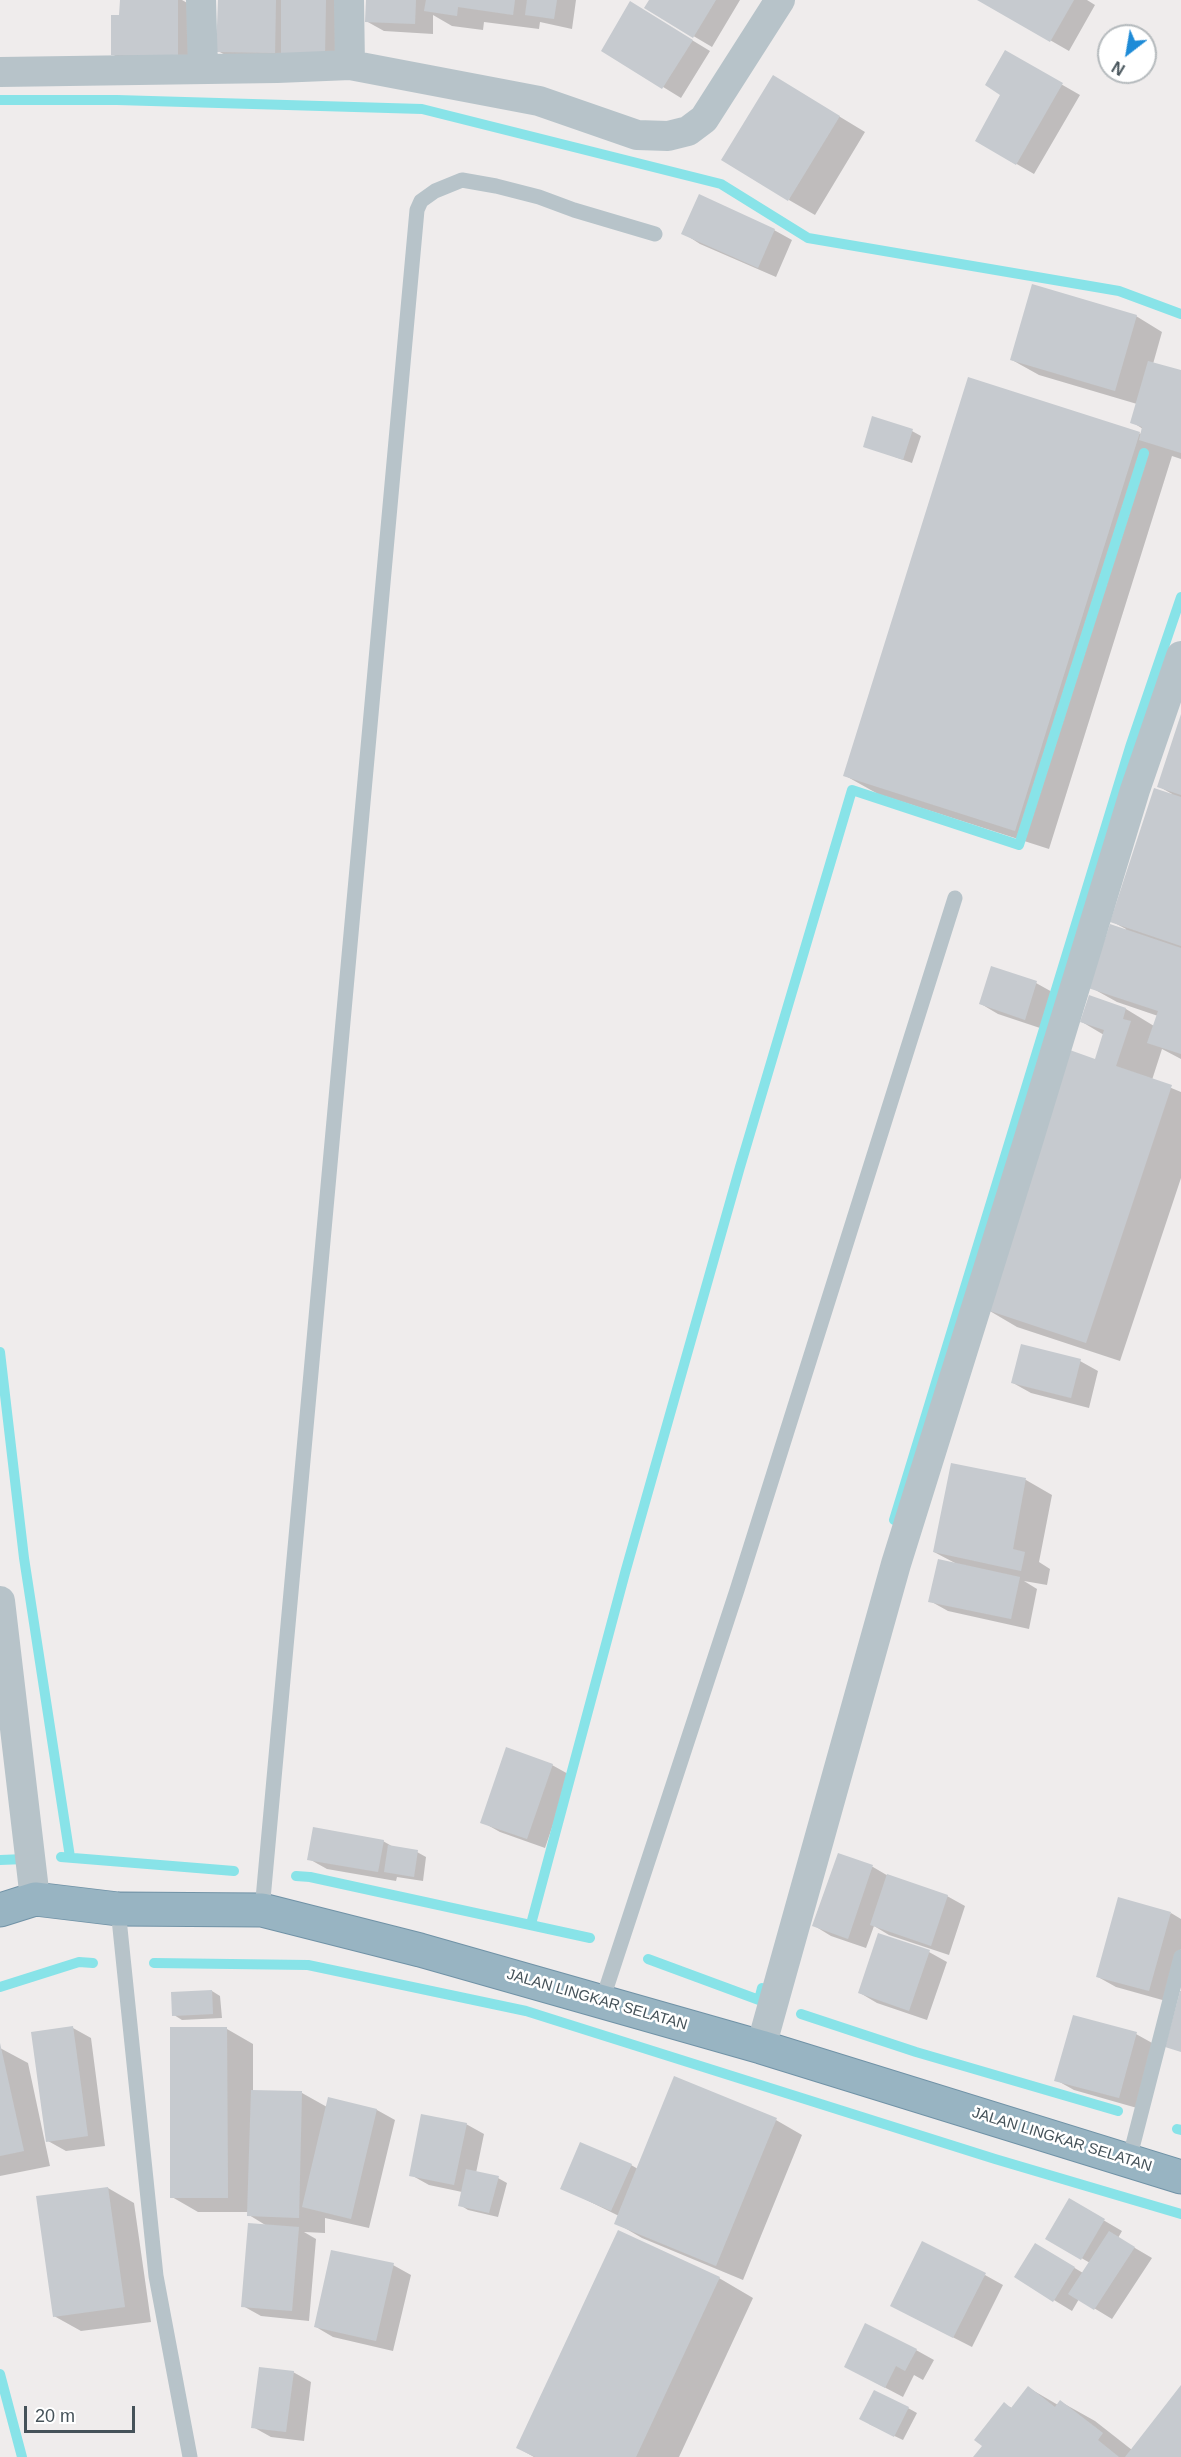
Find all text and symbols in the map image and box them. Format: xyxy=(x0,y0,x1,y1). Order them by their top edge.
north arrow xyxy=(1097,24,1157,84)
text: N xyxy=(1109,58,1128,78)
street label: JALAN LINGKAR SELATAN xyxy=(505,1966,689,2034)
street label: JALAN LINGKAR SELATAN xyxy=(970,2104,1154,2176)
scale bar xyxy=(27,2394,138,2432)
text: 20 m xyxy=(35,2406,75,2426)

